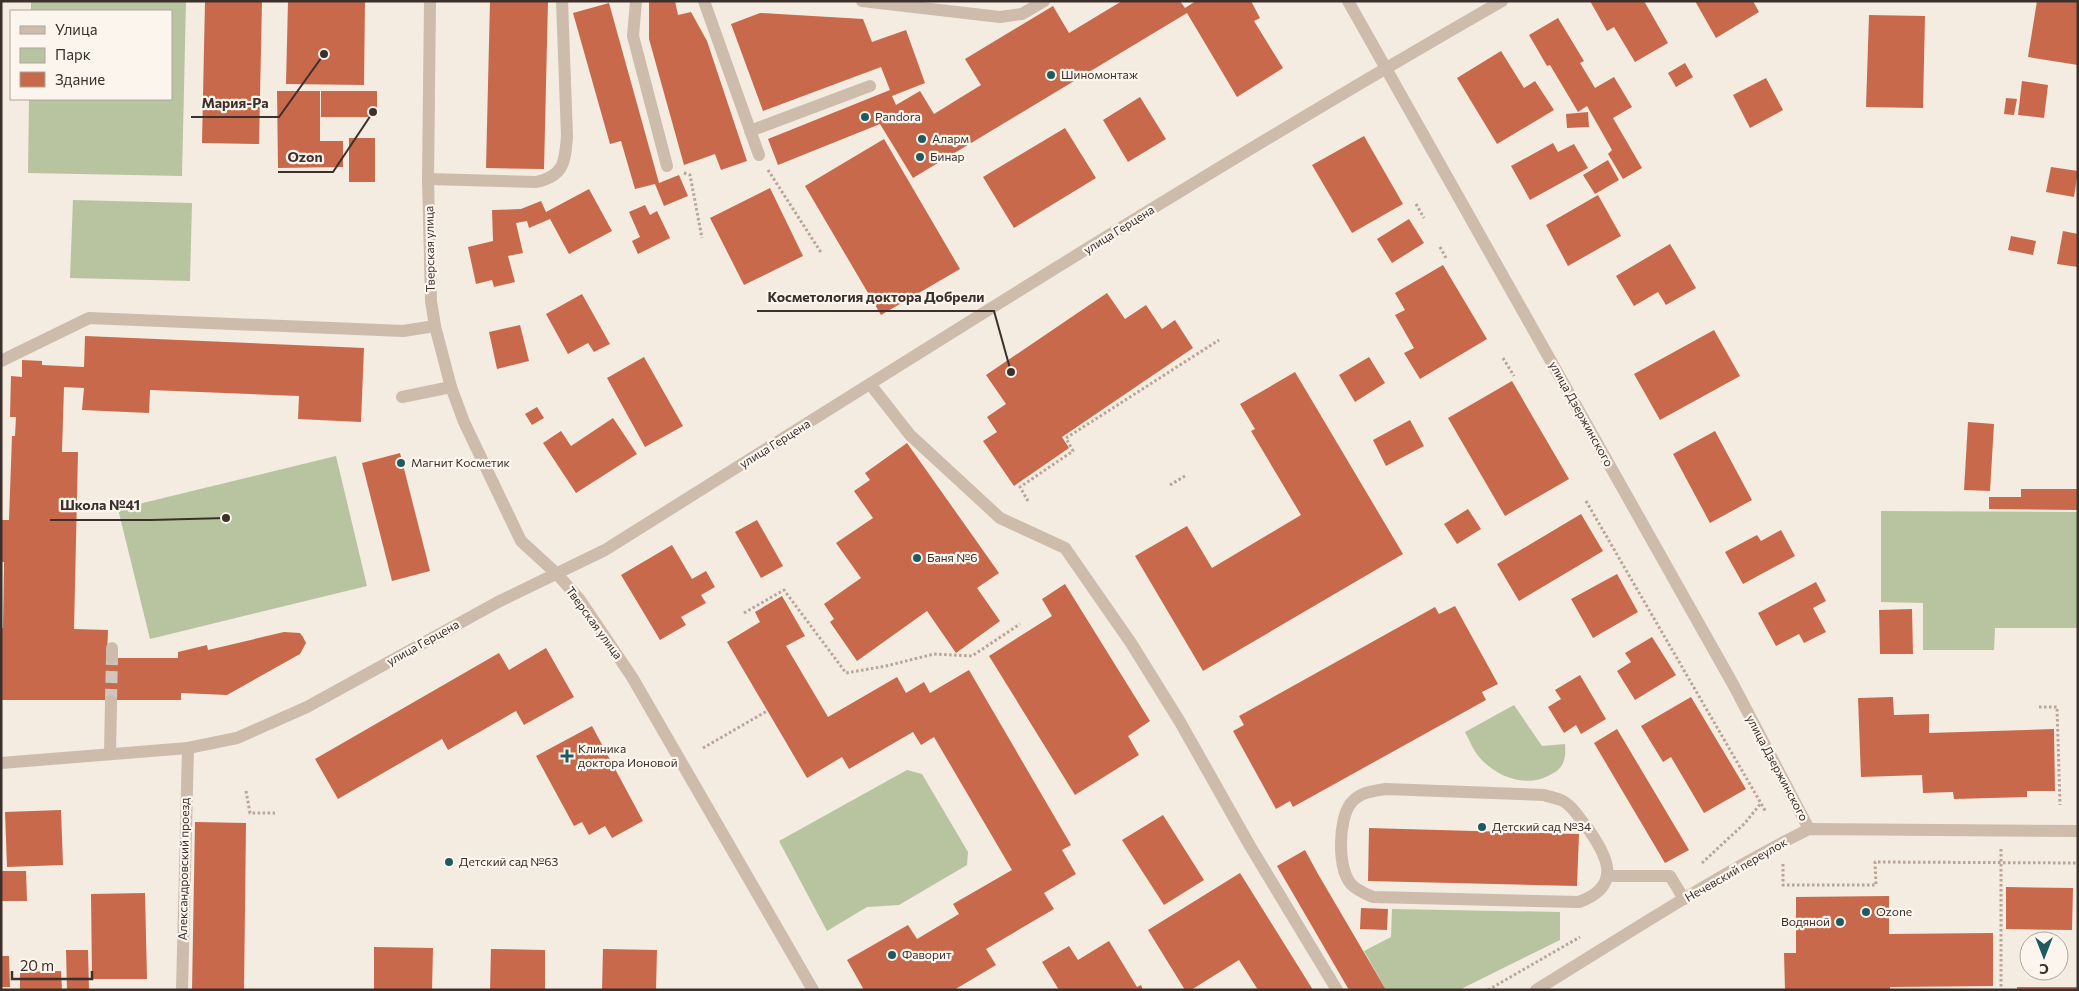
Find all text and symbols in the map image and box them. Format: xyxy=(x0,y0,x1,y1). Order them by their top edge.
legend xyxy=(10,10,172,100)
text: Улица xyxy=(55,20,97,38)
text: Парк xyxy=(55,45,91,63)
place label: Шиномонтаж xyxy=(1061,67,1139,81)
marker: Шиномонтаж xyxy=(1045,69,1057,81)
text: Здание xyxy=(55,70,105,88)
callout: Мария-Ра xyxy=(191,88,279,117)
text: Мария-Ра xyxy=(201,94,269,111)
place label: Pandora xyxy=(875,109,921,123)
marker: Pandora xyxy=(859,111,871,123)
place label: Аларм xyxy=(932,131,969,145)
marker: Аларм xyxy=(916,133,928,145)
callout: Ozon xyxy=(278,143,333,172)
text: Ozon xyxy=(287,148,323,165)
place label: Бинар xyxy=(930,149,964,163)
marker: Бинар xyxy=(914,151,926,163)
street label: улица Герцена xyxy=(1081,202,1156,256)
street label: Тверская улица xyxy=(421,206,437,292)
callout: Косметология доктора Добрели xyxy=(757,282,994,311)
text: Косметология доктора Добрели xyxy=(768,288,984,305)
street label: улица Дзержинского xyxy=(1547,358,1617,469)
street label: улица Герцена xyxy=(737,416,812,470)
place label: Магнит Косметик xyxy=(411,455,511,469)
marker: Магнит Косметик xyxy=(395,457,407,469)
callout: Школа №41 xyxy=(50,491,151,520)
text: Школа №41 xyxy=(60,496,140,513)
place label: Баня №6 xyxy=(927,550,978,564)
marker: Баня №6 xyxy=(911,552,923,564)
street label: Тверская улица xyxy=(564,583,626,661)
street label: улица Герцена xyxy=(384,616,461,668)
street label: улица Дзержинского xyxy=(1744,712,1812,823)
place label: Клиника доктора Ионовой xyxy=(578,741,678,769)
marker: Клиника доктора Ионовой xyxy=(560,749,574,763)
street label: Александровский проезд xyxy=(175,797,191,941)
place label: Детский сад №34 xyxy=(1492,819,1591,833)
marker: Детский сад №34 xyxy=(1476,821,1488,833)
street label: Нечевский переулок xyxy=(1682,834,1790,904)
place label: Детский сад №63 xyxy=(459,854,559,868)
marker: Детский сад №63 xyxy=(443,856,455,868)
place label: Ozone xyxy=(1876,904,1912,918)
marker: Ozone xyxy=(1860,906,1872,918)
place label: Водяной xyxy=(1781,914,1830,928)
marker: Водяной xyxy=(1834,916,1846,928)
north arrow xyxy=(2019,931,2069,981)
place label: Фаворит xyxy=(902,947,952,961)
scale bar xyxy=(12,948,92,980)
marker: Фаворит xyxy=(886,949,898,961)
text: 20 m xyxy=(20,956,54,974)
text: С xyxy=(2039,961,2049,978)

